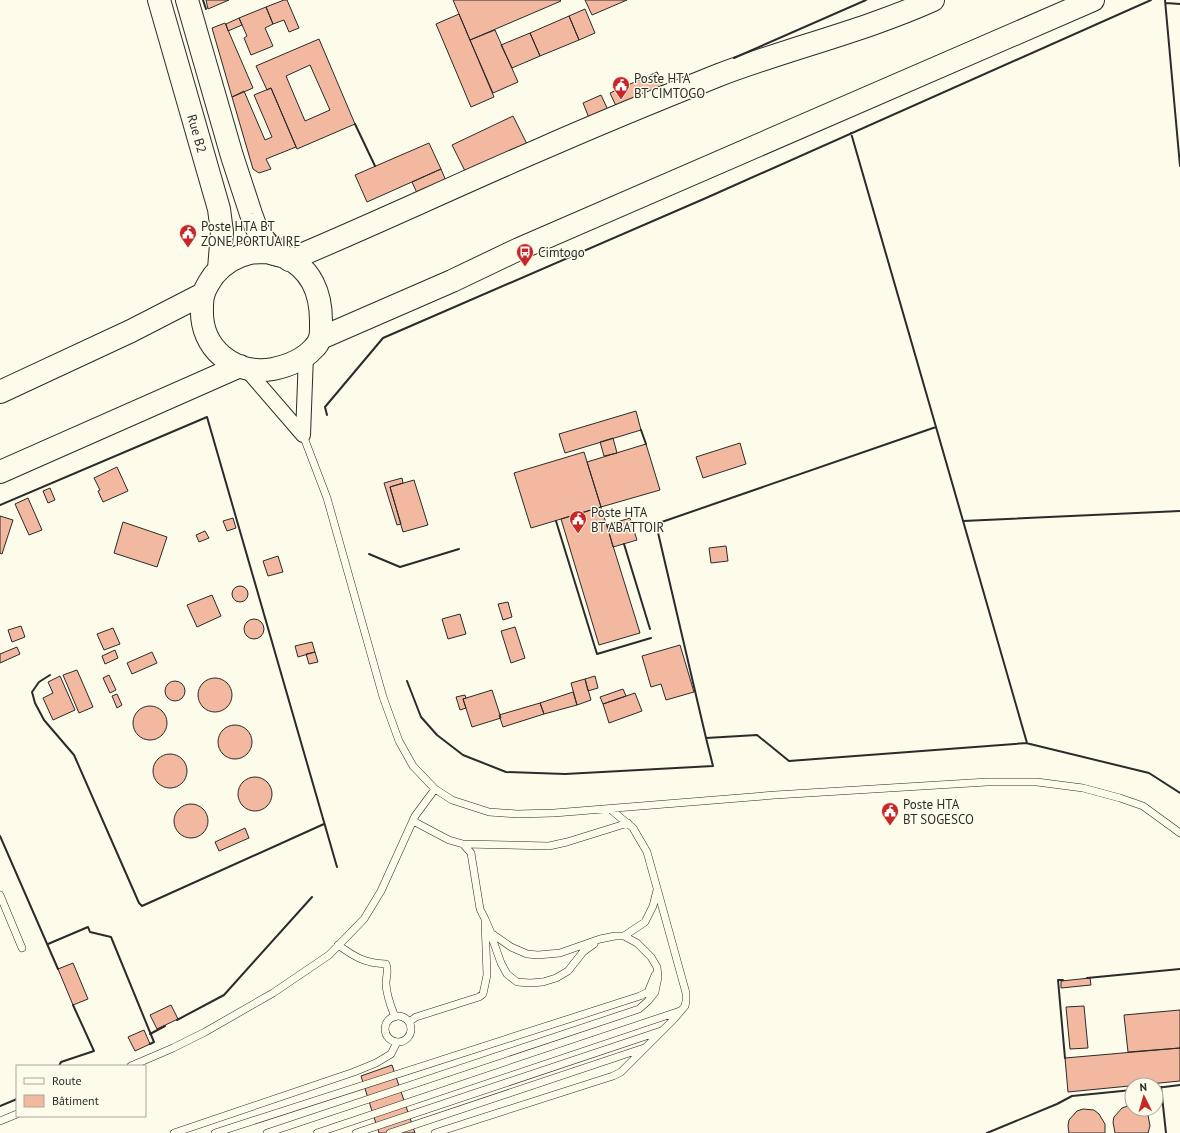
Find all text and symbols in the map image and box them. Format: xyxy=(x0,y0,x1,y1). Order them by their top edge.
place label: Poste HTA BT CIMTOGO xyxy=(634,70,705,102)
public building icon: Poste HTA BT CIMTOGO xyxy=(611,75,631,100)
street label: Rue B2 xyxy=(183,112,210,155)
place label: Poste HTA BT ZONE PORTUAIRE xyxy=(201,218,301,250)
public building icon: Poste HTA BT ZONE PORTUAIRE xyxy=(178,223,198,248)
bus stop icon: Cimtogo xyxy=(515,242,535,267)
place label: Cimtogo xyxy=(538,244,585,261)
place label: Poste HTA BT ABATTOIR xyxy=(591,504,665,536)
public building icon: Poste HTA BT ABATTOIR xyxy=(568,509,588,534)
place label: Poste HTA BT SOGESCO xyxy=(903,796,974,828)
public building icon: Poste HTA BT SOGESCO xyxy=(880,801,900,826)
legend xyxy=(16,1065,146,1117)
text: Route xyxy=(52,1073,82,1088)
north arrow xyxy=(1124,1077,1164,1117)
text: N xyxy=(1139,1080,1147,1094)
text: Bâtiment xyxy=(52,1093,99,1108)

